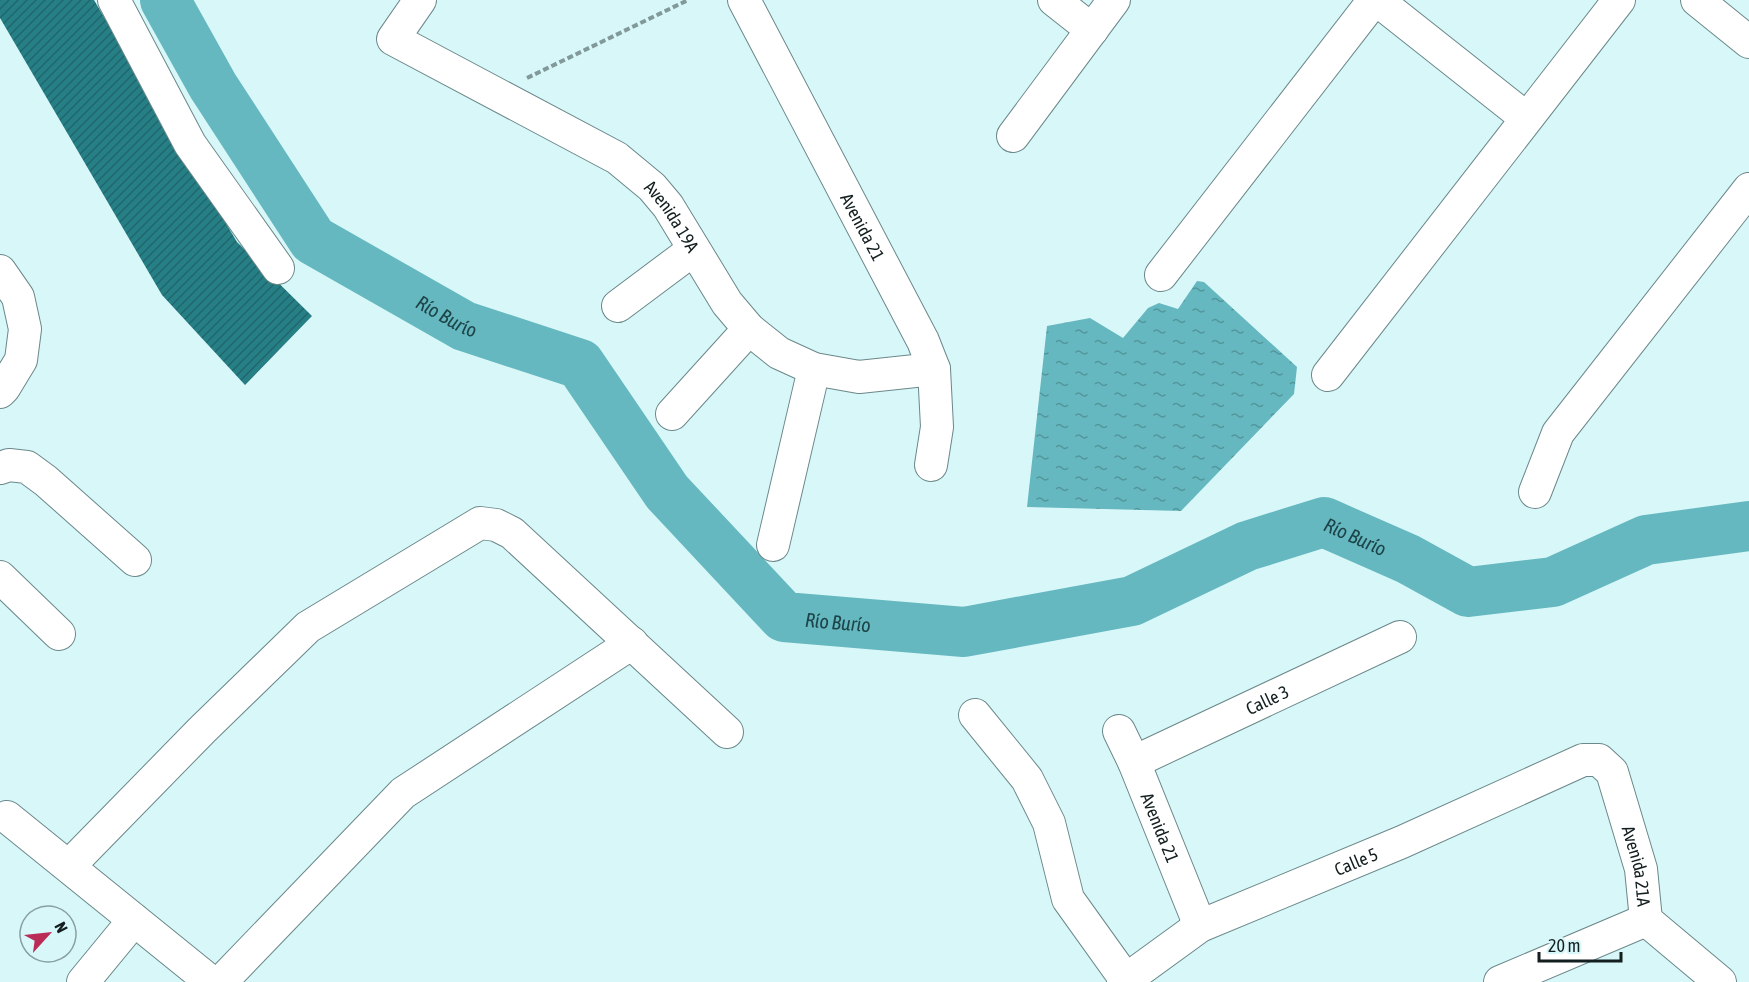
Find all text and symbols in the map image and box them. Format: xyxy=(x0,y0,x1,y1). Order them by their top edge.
street label: Avenida 19A xyxy=(641,175,704,256)
street label: Avenida 21 xyxy=(837,189,889,264)
water label: Río Burío xyxy=(412,290,480,341)
water label: Río Burío xyxy=(1321,512,1390,560)
water label: Río Burío xyxy=(804,607,872,636)
street label: Calle 3 xyxy=(1242,680,1292,719)
street label: Avenida 21 xyxy=(1137,789,1184,865)
street label: Avenida 21A xyxy=(1618,823,1655,908)
street label: Calle 5 xyxy=(1331,843,1381,880)
north arrow xyxy=(18,904,78,964)
text: N xyxy=(51,919,72,935)
scale bar xyxy=(1539,925,1622,963)
text: 20 m xyxy=(1548,935,1580,956)

